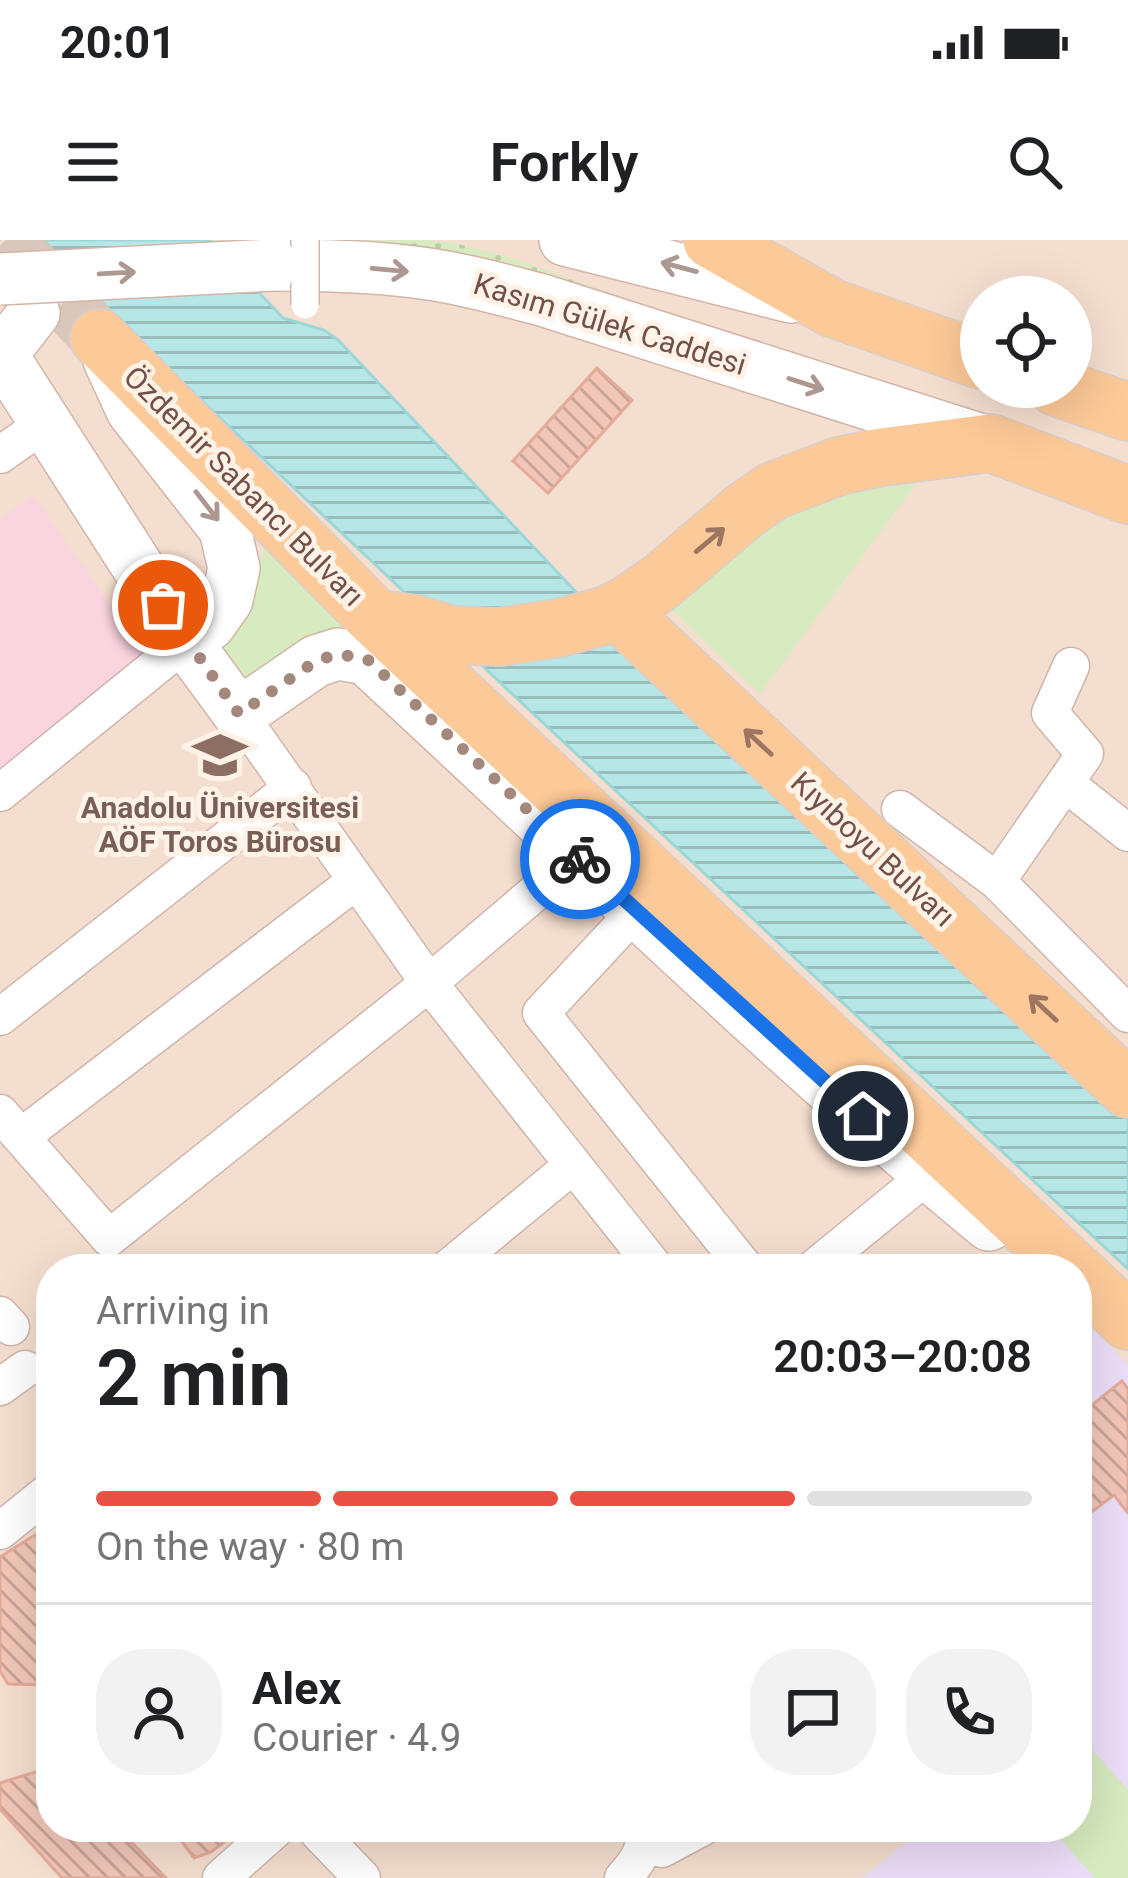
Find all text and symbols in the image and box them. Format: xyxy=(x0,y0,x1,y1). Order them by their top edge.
text: 20:01 xyxy=(60,16,176,69)
icon: menu xyxy=(60,129,126,195)
icon: search xyxy=(1002,129,1068,195)
text: Forkly xyxy=(490,131,638,194)
one-way arrow xyxy=(660,255,698,277)
one-way arrow xyxy=(370,258,409,281)
one-way arrow xyxy=(97,261,136,284)
street label: Kasım Gülek Caddesi xyxy=(470,266,750,382)
map controls xyxy=(960,276,1092,408)
button: locate xyxy=(960,276,1092,408)
street label: Özdemir Sabancı Bulvarı xyxy=(117,359,371,613)
one-way arrow xyxy=(786,374,824,396)
one-way arrow xyxy=(193,489,220,521)
one-way arrow xyxy=(694,526,725,554)
pin xyxy=(112,554,214,656)
icon: bag xyxy=(130,572,196,638)
school or university icon: Anadolu Üniversitesi AÖF Toros Bürosu xyxy=(191,726,249,784)
one-way arrow xyxy=(744,728,773,756)
street label: Kıyıboyu Bulvarı xyxy=(784,764,962,934)
place label: Anadolu Üniversitesi AÖF Toros Bürosu xyxy=(81,790,359,859)
courier xyxy=(520,799,640,919)
icon: bike xyxy=(547,826,613,892)
one-way arrow xyxy=(1028,995,1058,1023)
pin xyxy=(812,1065,914,1167)
icon: home xyxy=(830,1083,896,1149)
text: Arriving in xyxy=(96,1288,270,1334)
text: 20:03–20:08 xyxy=(773,1330,1032,1383)
text: 2 min xyxy=(96,1333,292,1424)
text: On the way · 80 m xyxy=(96,1524,405,1570)
button: person xyxy=(96,1649,222,1775)
button: chat xyxy=(750,1649,876,1775)
button: phone xyxy=(906,1649,1032,1775)
text: Alex xyxy=(252,1662,341,1715)
text: Courier · 4.9 xyxy=(252,1715,461,1761)

